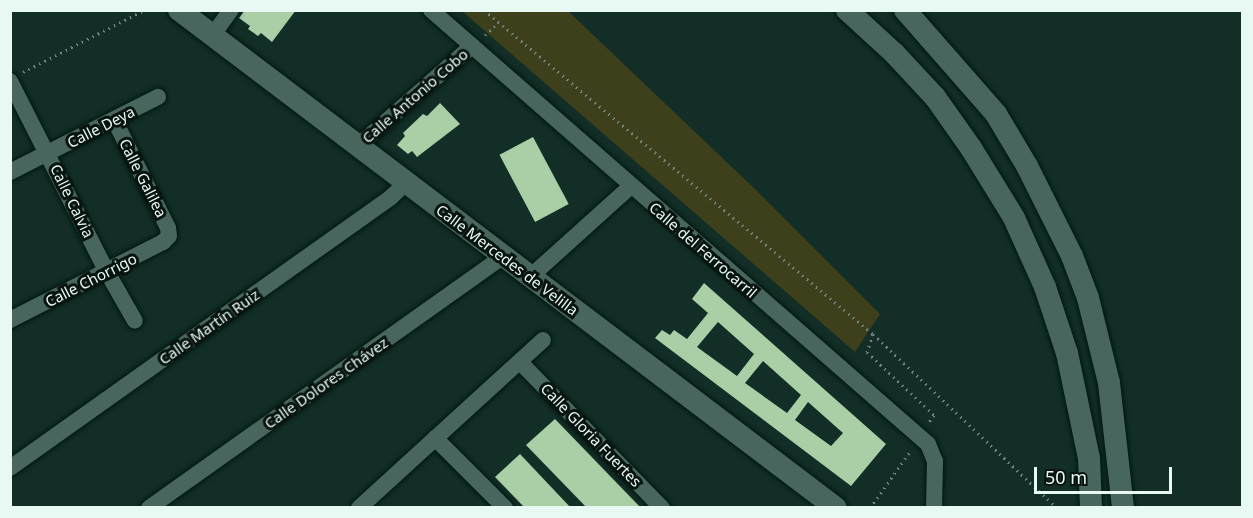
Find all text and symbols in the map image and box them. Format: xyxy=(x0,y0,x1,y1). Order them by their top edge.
street label: Calle Antonio Cobo xyxy=(358,45,472,147)
street label: Calle Deya xyxy=(64,102,138,152)
street label: Calle Galilea xyxy=(116,136,170,220)
street label: Calle Calvia xyxy=(46,161,98,241)
street label: Calle del Ferrocarril xyxy=(646,198,760,302)
street label: Calle Mercedes de Velilla xyxy=(432,201,582,319)
street label: Calle Chorrigo xyxy=(42,249,140,311)
street label: Calle Martín Ruiz xyxy=(155,286,263,368)
street label: Calle Dolores Chávez xyxy=(261,334,391,432)
street label: Calle Gloria Fuertes xyxy=(537,379,645,491)
scale bar xyxy=(1037,455,1175,493)
text: 50 m xyxy=(1045,465,1087,489)

